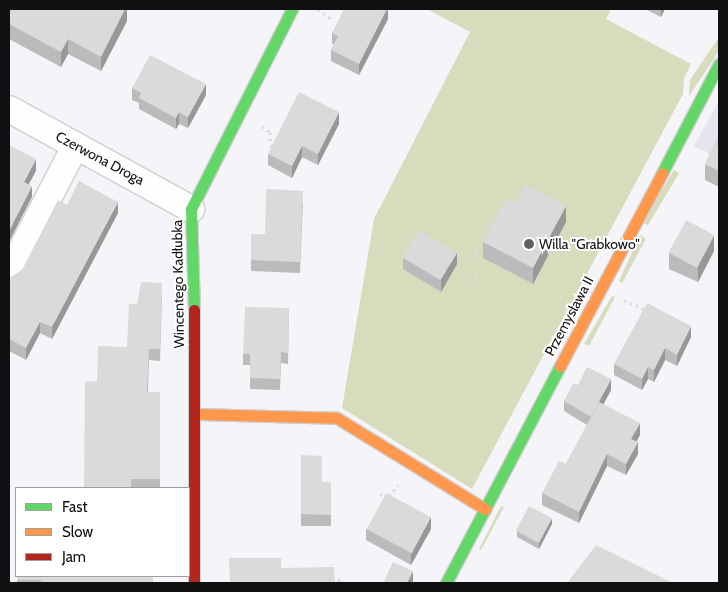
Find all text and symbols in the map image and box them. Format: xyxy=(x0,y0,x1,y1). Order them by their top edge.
street label: Czerwona Droga xyxy=(53,128,147,188)
street label: Wincentego Kadłubka xyxy=(168,220,188,348)
place label: Willa "Grabkowo" xyxy=(539,236,640,252)
marker: Willa "Grabkowo" xyxy=(523,238,535,250)
street label: Przemysława II xyxy=(541,273,597,359)
legend xyxy=(15,487,190,577)
text: Fast xyxy=(62,498,87,516)
text: Slow xyxy=(62,523,93,541)
text: Jam xyxy=(62,548,86,566)

